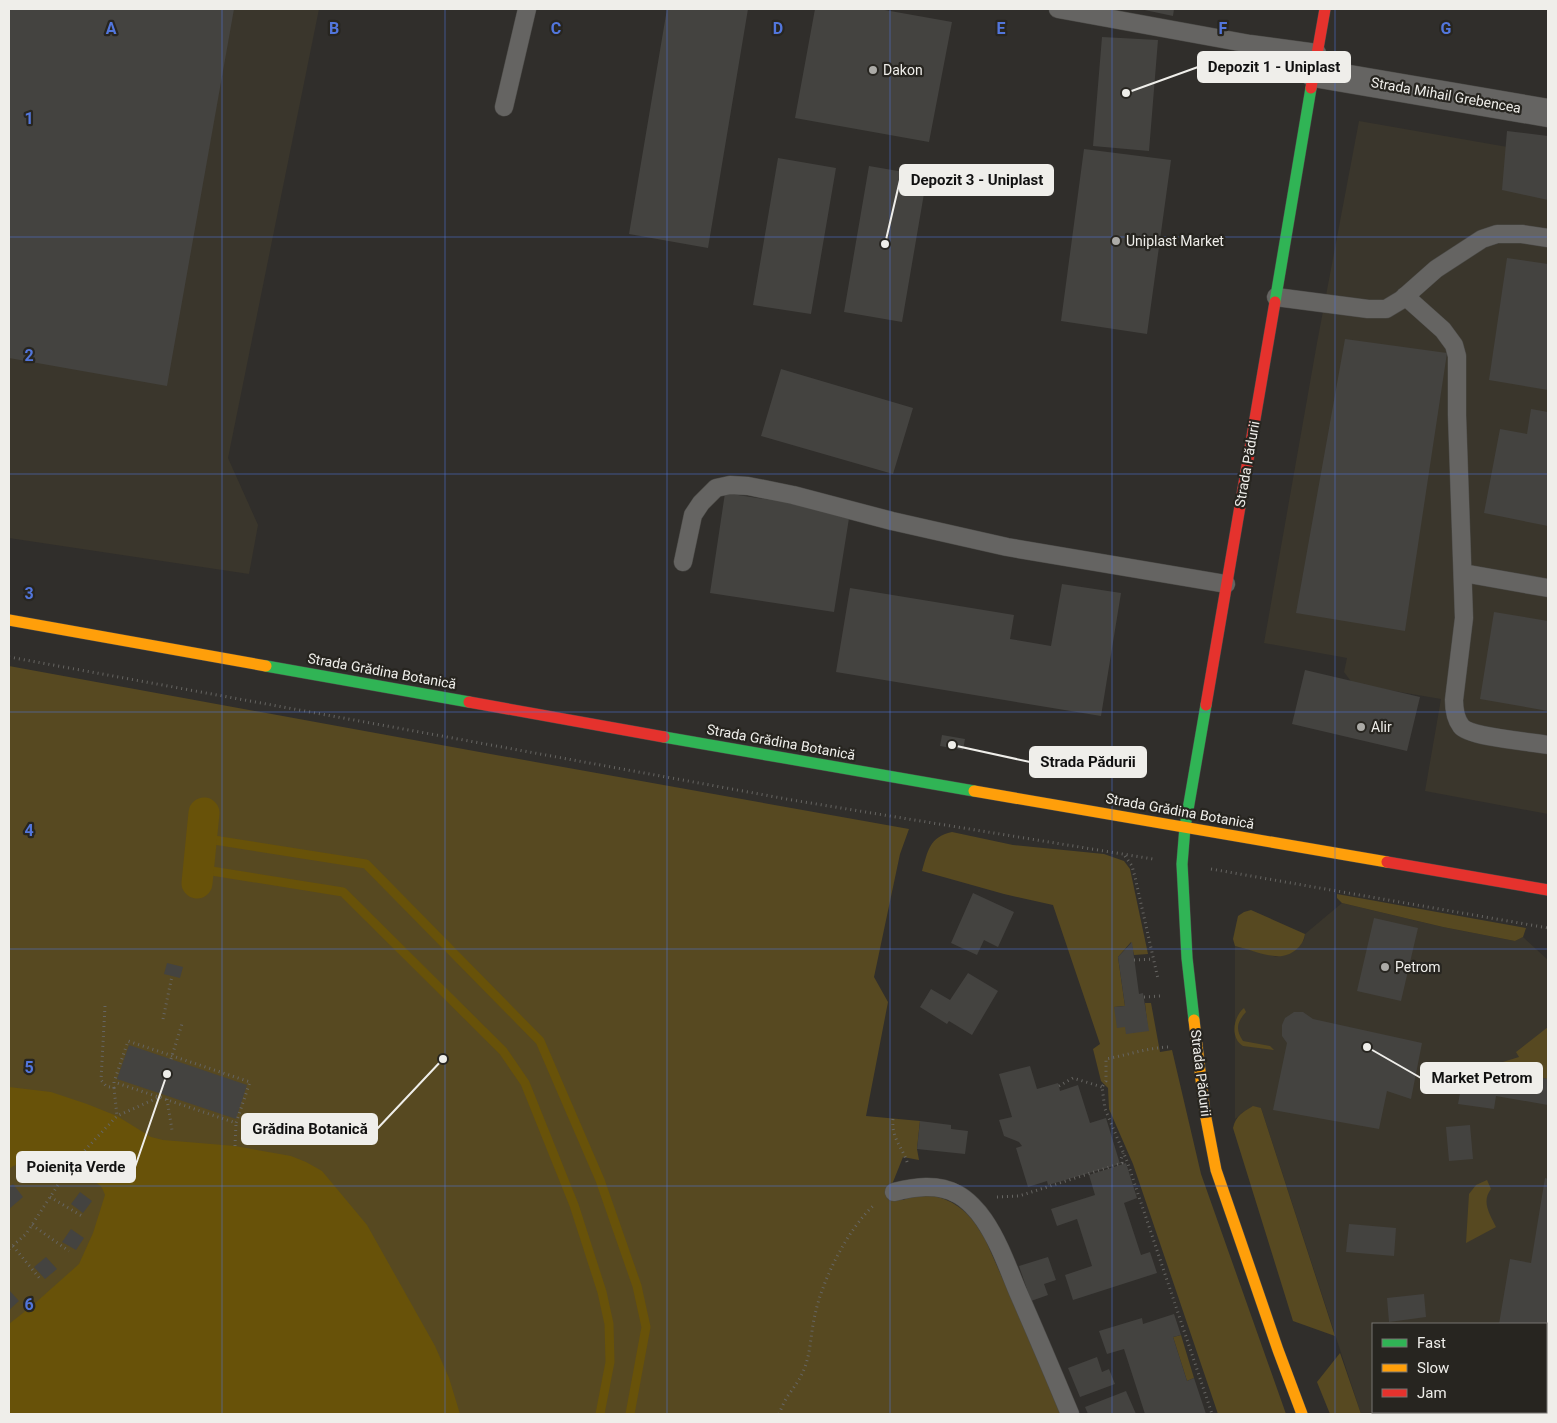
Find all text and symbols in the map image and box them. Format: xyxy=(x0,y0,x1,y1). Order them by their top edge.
text: A xyxy=(106,19,117,38)
text: B xyxy=(329,19,339,38)
text: C xyxy=(551,19,561,38)
text: D xyxy=(773,19,783,38)
text: E xyxy=(997,19,1006,38)
text: F xyxy=(1219,19,1228,38)
text: G xyxy=(1441,19,1452,38)
callout: Depozit 1 - Uniplast xyxy=(1198,52,1350,82)
text: Depozit 1 - Uniplast xyxy=(1208,58,1340,76)
place label: Dakon xyxy=(883,62,923,78)
marker: Dakon xyxy=(867,64,879,76)
street label: Strada Mihail Grebencea xyxy=(1370,74,1522,116)
text: 1 xyxy=(24,109,34,128)
callout: Depozit 3 - Uniplast xyxy=(900,165,1053,195)
text: Depozit 3 - Uniplast xyxy=(911,171,1043,189)
place label: Uniplast Market xyxy=(1126,233,1224,249)
marker: Uniplast Market xyxy=(1110,235,1122,247)
text: 2 xyxy=(24,346,34,365)
street label: Strada Pădurii xyxy=(1232,420,1262,508)
text: 3 xyxy=(24,584,34,603)
street label: Strada Grădina Botanică xyxy=(306,650,458,692)
place label: Alir xyxy=(1371,719,1392,735)
street label: Strada Grădina Botanică xyxy=(705,721,857,763)
marker: Alir xyxy=(1355,721,1367,733)
callout: Strada Pădurii xyxy=(1030,747,1146,777)
text: Strada Pădurii xyxy=(1040,753,1136,771)
street label: Strada Grădina Botanică xyxy=(1104,790,1256,832)
text: 4 xyxy=(24,821,34,840)
place label: Petrom xyxy=(1395,959,1441,975)
marker: Petrom xyxy=(1379,961,1391,973)
street label: Strada Pădurii xyxy=(1188,1029,1214,1117)
text: 5 xyxy=(24,1058,34,1077)
callout: Market Petrom xyxy=(1421,1063,1542,1093)
text: Market Petrom xyxy=(1432,1069,1532,1087)
callout: Grădina Botanică xyxy=(242,1114,377,1144)
text: Grădina Botanică xyxy=(252,1120,368,1138)
callout: Poienița Verde xyxy=(17,1152,135,1182)
text: Poienița Verde xyxy=(27,1158,125,1176)
text: 6 xyxy=(24,1295,34,1314)
legend xyxy=(1372,1323,1547,1413)
text: Fast xyxy=(1417,1334,1446,1352)
text: Slow xyxy=(1417,1359,1449,1377)
text: Jam xyxy=(1417,1384,1447,1402)

